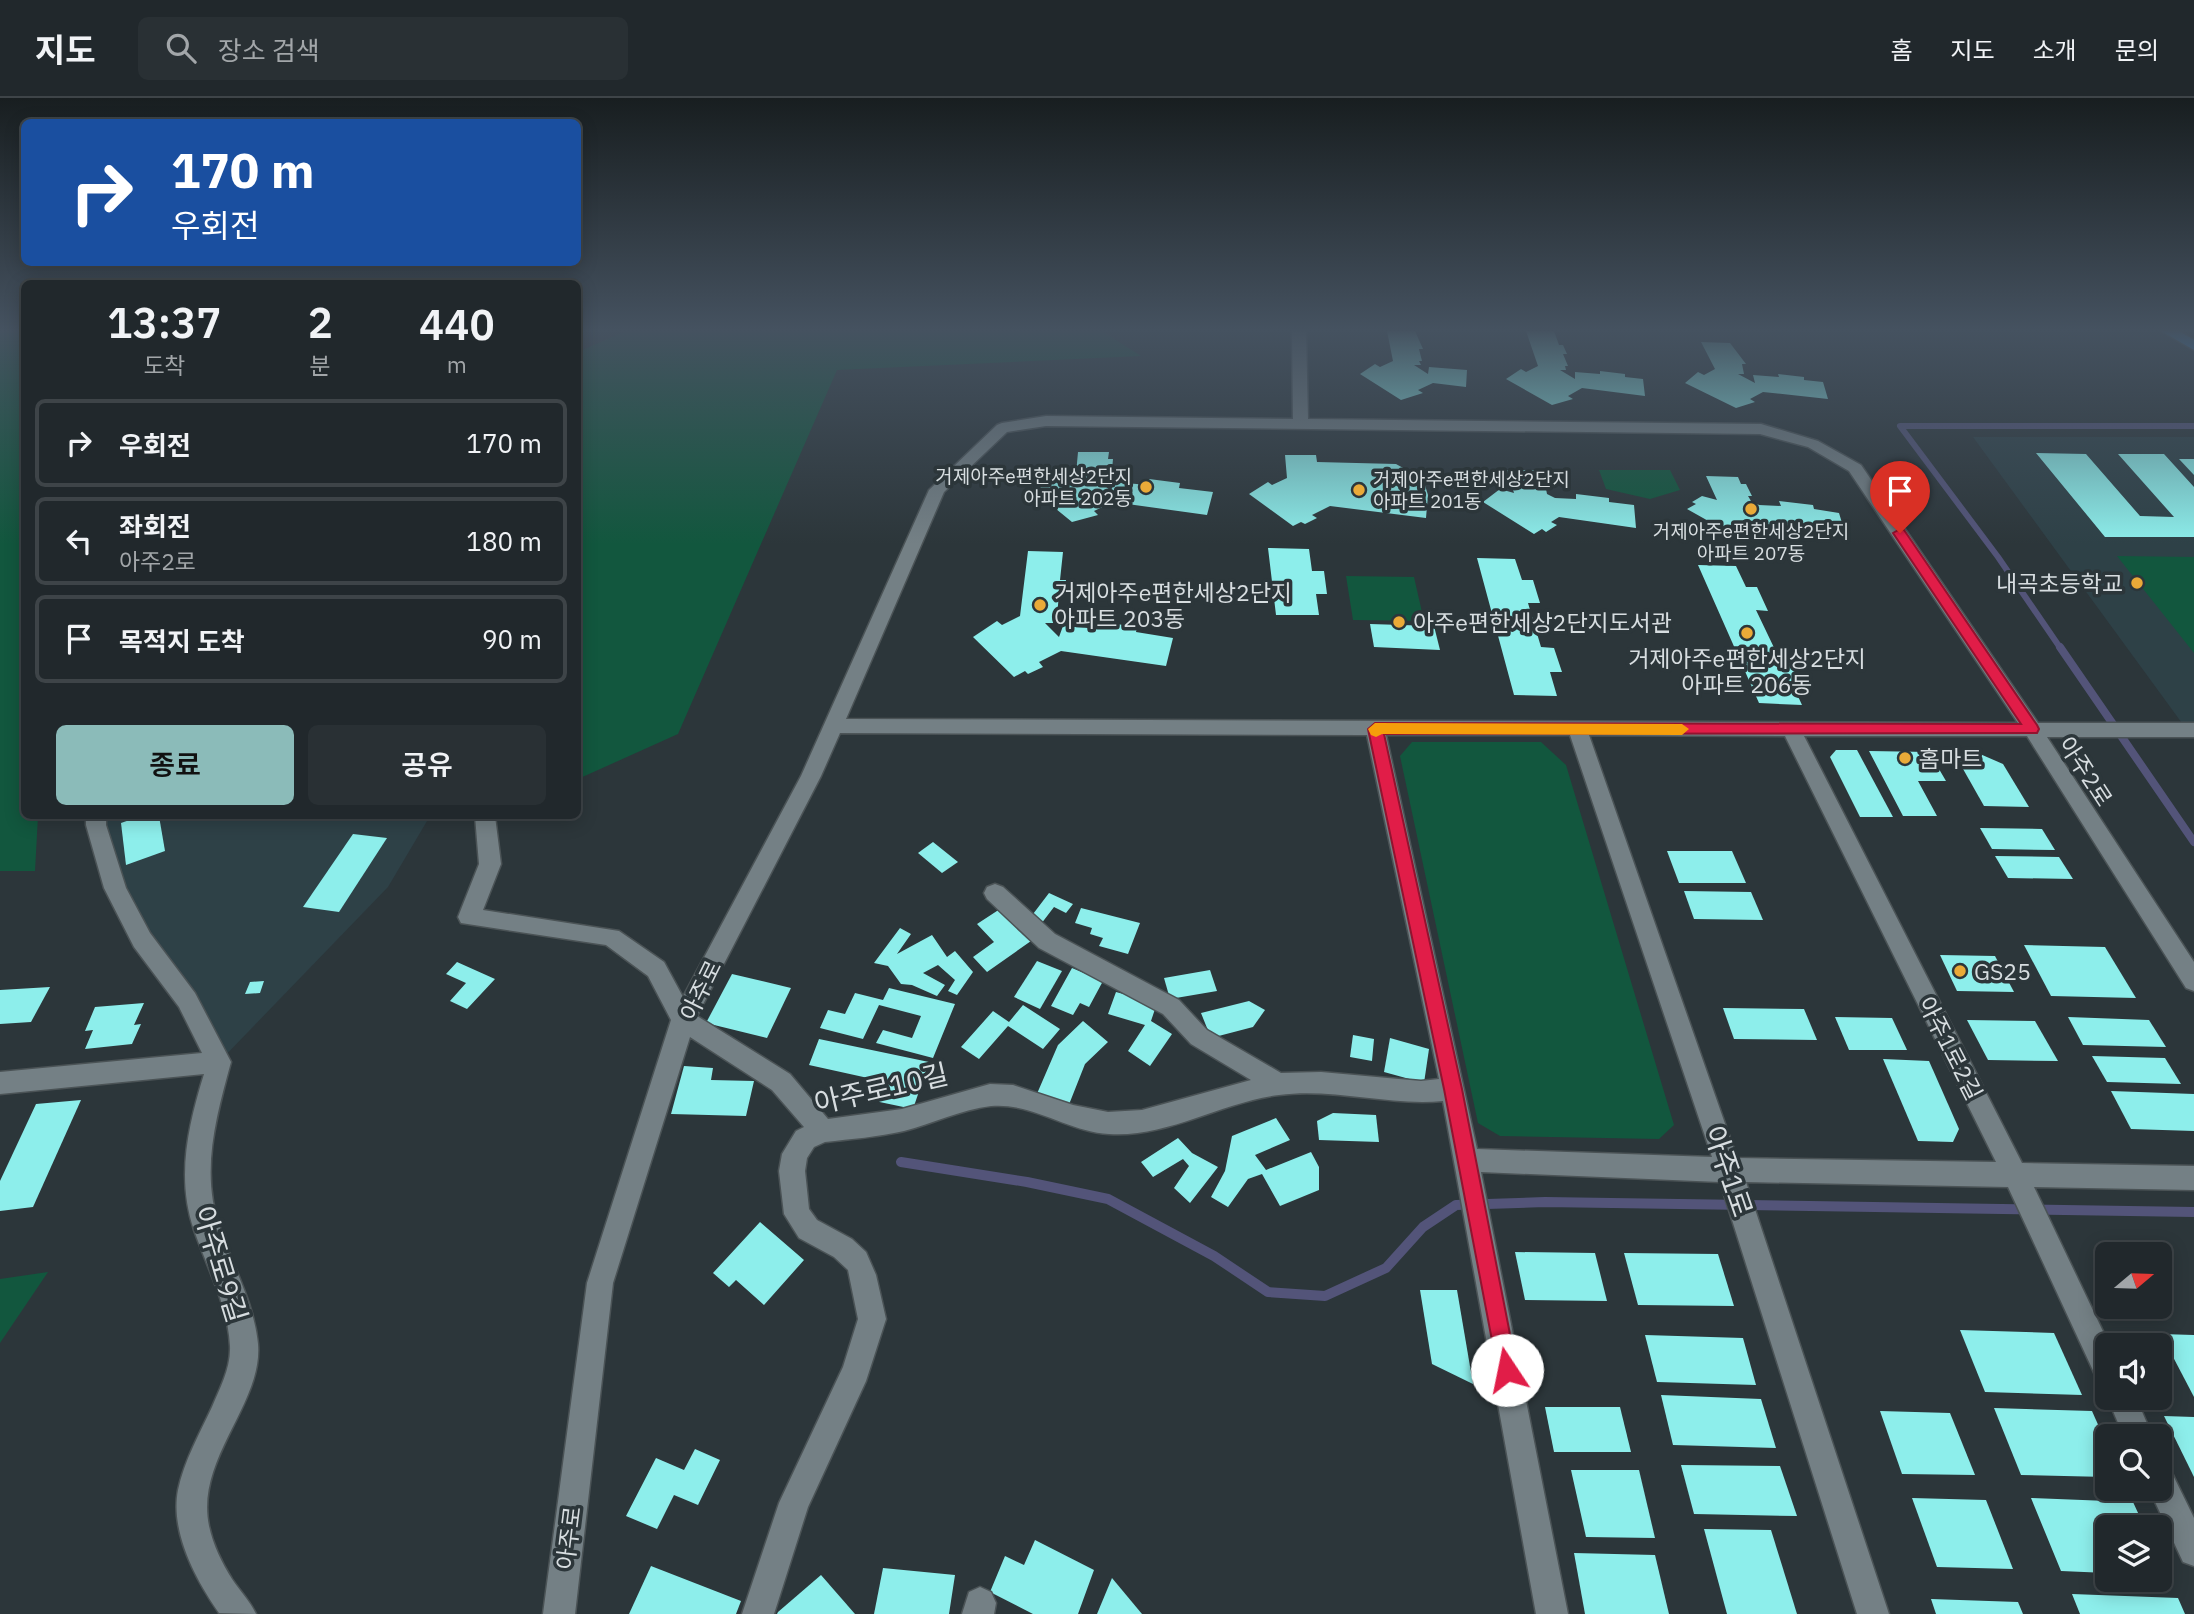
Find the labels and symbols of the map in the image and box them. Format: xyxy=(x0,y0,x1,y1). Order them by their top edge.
pin xyxy=(1870,461,1930,533)
place label: 거제아주e편한세상2단지 아파트 202동 xyxy=(935,464,1132,510)
place label: 거제아주e편한세상2단지 아파트 201동 xyxy=(1373,467,1570,513)
marker: 거제아주e편한세상2단지 아파트 202동 xyxy=(1138,479,1154,495)
marker: 거제아주e편한세상2단지 아파트 201동 xyxy=(1351,482,1367,498)
marker: 거제아주e편한세상2단지 아파트 207동 xyxy=(1743,501,1759,517)
place label: 거제아주e편한세상2단지 아파트 207동 xyxy=(1653,519,1849,565)
place label: 내곡초등학교 xyxy=(1996,568,2123,598)
marker: 내곡초등학교 xyxy=(2129,575,2145,591)
place label: 거제아주e편한세상2단지 아파트 203동 xyxy=(1054,577,1292,633)
marker: 거제아주e편한세상2단지 아파트 203동 xyxy=(1032,597,1048,613)
place label: 아주e편한세상2단지도서관 xyxy=(1413,607,1672,637)
marker: 아주e편한세상2단지도서관 xyxy=(1391,614,1407,630)
marker: 거제아주e편한세상2단지 아파트 206동 xyxy=(1739,625,1755,641)
place label: 거제아주e편한세상2단지 아파트 206동 xyxy=(1628,643,1866,699)
street label: 아주2로 xyxy=(2052,730,2120,812)
place label: 홈마트 xyxy=(1919,743,1982,773)
marker: 홈마트 xyxy=(1897,750,1913,766)
street label: 아주로 xyxy=(673,955,727,1025)
place label: GS25 xyxy=(1974,956,2031,986)
marker: GS25 xyxy=(1952,963,1968,979)
street label: 아주1로2길 xyxy=(1912,991,1990,1105)
street label: 아주로10길 xyxy=(810,1055,952,1121)
street label: 아주1로 xyxy=(1696,1120,1762,1222)
street label: 아주로9길 xyxy=(186,1201,256,1327)
north arrow xyxy=(2095,1242,2172,1320)
position arrow xyxy=(1470,1333,1544,1407)
street label: 아주로 xyxy=(549,1505,587,1571)

